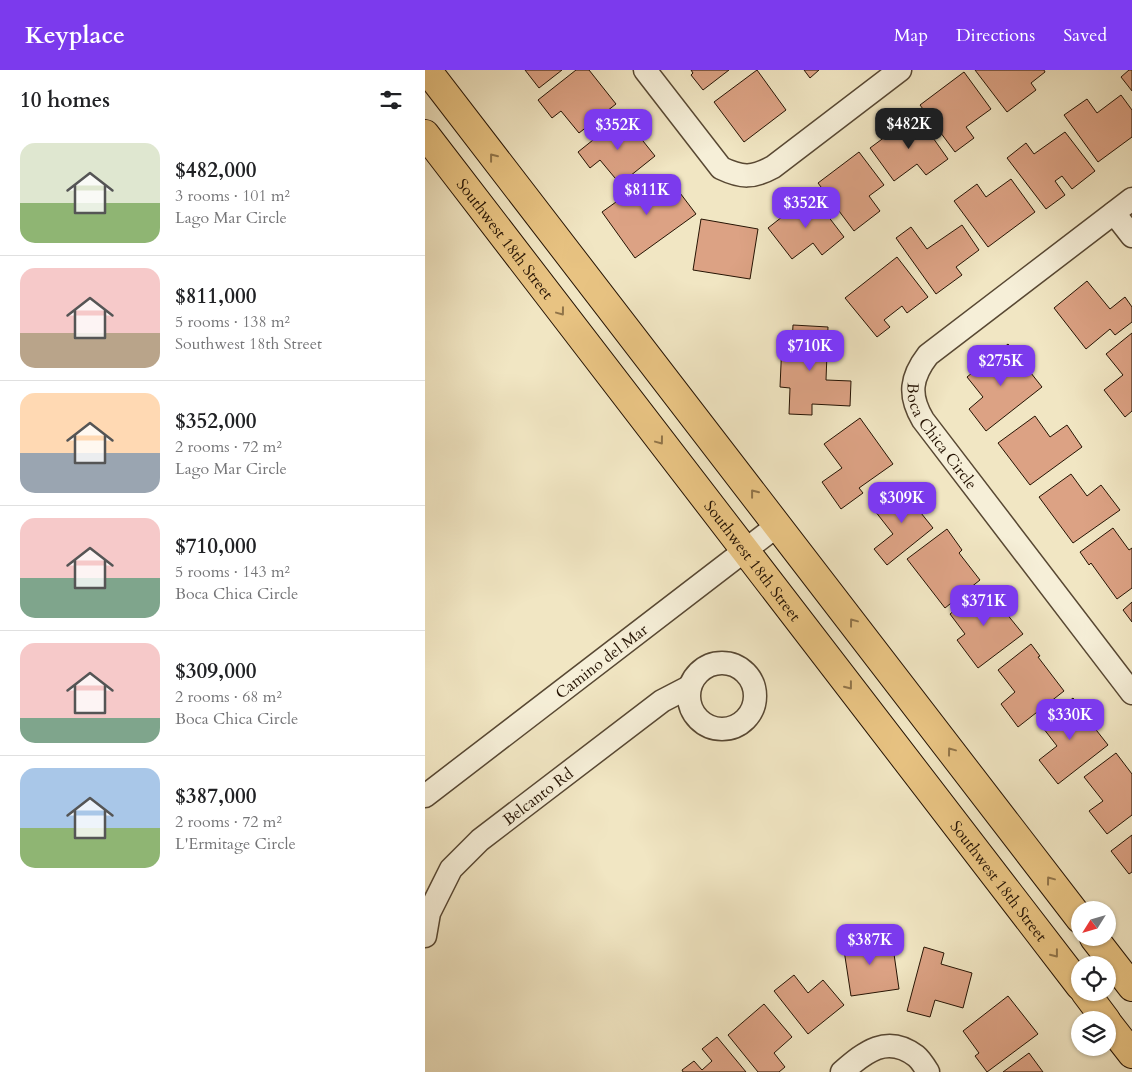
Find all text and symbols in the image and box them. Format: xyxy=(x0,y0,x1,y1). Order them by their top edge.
text: Keyplace xyxy=(25,19,125,52)
text: Map xyxy=(894,23,928,48)
text: Directions xyxy=(956,23,1035,48)
text: Saved xyxy=(1063,23,1107,48)
text: 10 homes xyxy=(20,86,110,115)
icon: filters xyxy=(377,86,405,114)
pin: $352K xyxy=(583,108,653,151)
pin: $482K xyxy=(874,108,944,150)
text: $482K xyxy=(886,113,932,135)
text: $352K xyxy=(595,114,641,136)
one-way arrow xyxy=(491,154,499,163)
text: $482,000 xyxy=(175,156,256,185)
icon: home xyxy=(60,163,120,223)
street label: Southwest 18th Street xyxy=(451,174,558,304)
pin: $811K xyxy=(612,174,682,216)
text: $811K xyxy=(624,179,670,201)
text: 3 rooms · 101 m² xyxy=(175,185,290,207)
pin: $352K xyxy=(771,186,841,229)
text: $352K xyxy=(783,192,829,214)
text: Lago Mar Circle xyxy=(175,207,287,229)
text: $811,000 xyxy=(175,282,256,311)
icon: home xyxy=(60,288,120,348)
one-way arrow xyxy=(556,306,564,315)
text: 5 rooms · 138 m² xyxy=(175,311,290,333)
pin: $710K xyxy=(775,330,845,372)
text: Southwest 18th Street xyxy=(175,333,322,355)
text: $710K xyxy=(787,335,833,357)
pin: $275K xyxy=(966,344,1036,387)
text: $275K xyxy=(978,350,1024,372)
street label: Boca Chica Circle xyxy=(901,382,982,494)
text: $352,000 xyxy=(175,407,256,436)
icon: home xyxy=(60,413,120,473)
one-way arrow xyxy=(654,435,663,444)
text: 2 rooms · 72 m² xyxy=(175,436,282,458)
text: Lago Mar Circle xyxy=(175,458,287,480)
pin: $309K xyxy=(867,482,937,524)
text: $309K xyxy=(879,487,925,509)
one-way arrow xyxy=(751,490,759,499)
street label: Southwest 18th Street xyxy=(699,496,806,626)
text: $710,000 xyxy=(175,532,256,561)
icon: home xyxy=(60,538,120,598)
text: 5 rooms · 143 m² xyxy=(175,561,290,583)
text: Boca Chica Circle xyxy=(175,583,298,605)
pin: $371K xyxy=(949,584,1019,627)
text: $371K xyxy=(961,590,1007,612)
street label: Camino del Mar xyxy=(551,619,653,704)
one-way arrow xyxy=(850,619,858,628)
text: $309,000 xyxy=(175,657,256,686)
icon: home xyxy=(60,663,120,723)
one-way arrow xyxy=(843,681,852,690)
text: 2 rooms · 68 m² xyxy=(175,686,282,708)
pin: $330K xyxy=(1035,698,1105,741)
text: $330K xyxy=(1047,704,1093,726)
text: Boca Chica Circle xyxy=(175,708,298,730)
one-way arrow xyxy=(949,748,957,757)
street label: Belcanto Rd xyxy=(498,763,578,831)
text: $387,000 xyxy=(175,782,256,811)
icon: home xyxy=(60,788,120,848)
text: 2 rooms · 72 m² xyxy=(175,811,282,833)
street label: Southwest 18th Street xyxy=(945,816,1052,946)
text: L'Ermitage Circle xyxy=(175,833,296,855)
one-way arrow xyxy=(1048,877,1056,886)
north arrow xyxy=(1071,901,1116,946)
map controls xyxy=(1071,901,1116,1056)
pin: $387K xyxy=(835,924,905,966)
text: $387K xyxy=(847,929,893,951)
one-way arrow xyxy=(1049,948,1058,958)
button: locate xyxy=(1071,956,1116,1001)
button: layers xyxy=(1071,1011,1116,1056)

